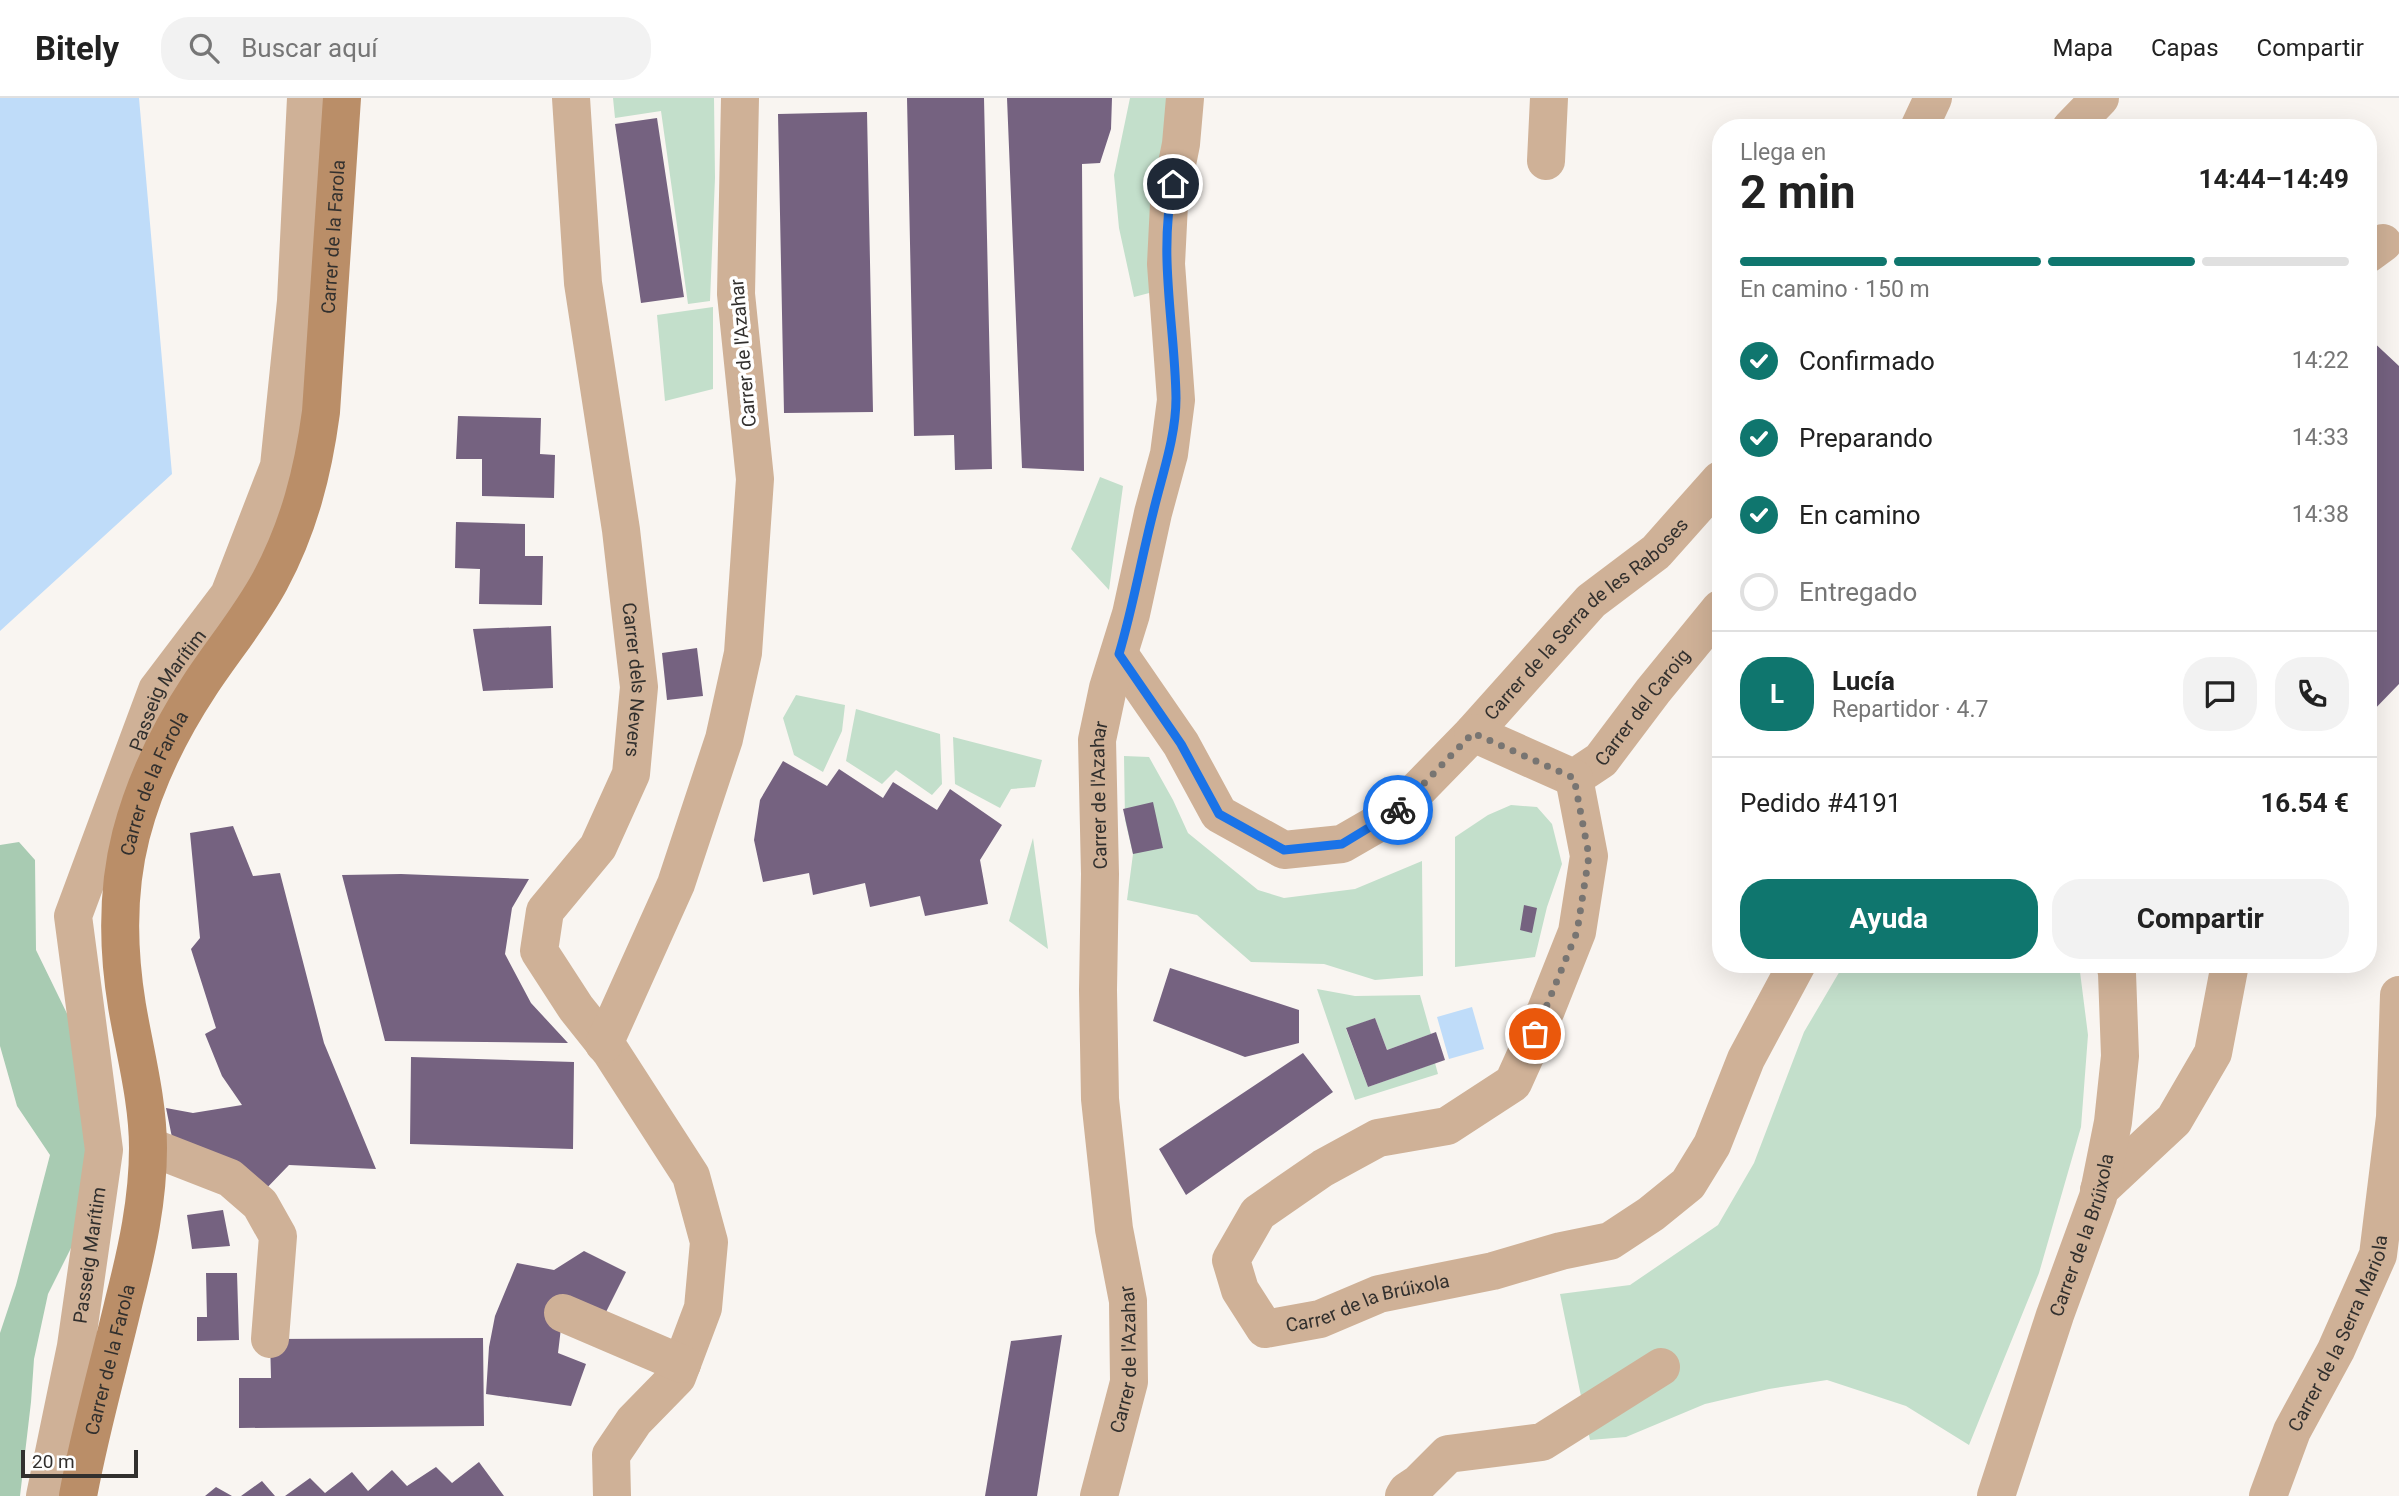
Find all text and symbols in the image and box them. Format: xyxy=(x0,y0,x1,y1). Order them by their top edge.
search box xyxy=(161,17,651,80)
text: Bitely xyxy=(35,29,119,68)
icon: search xyxy=(185,29,223,67)
text: Buscar aquí xyxy=(241,33,378,63)
text: Mapa xyxy=(2052,34,2113,62)
text: Capas xyxy=(2151,34,2219,62)
text: Compartir xyxy=(2257,34,2364,62)
text: Llega en xyxy=(1740,139,1826,166)
pin xyxy=(1143,154,1203,214)
street label: Carrer de la Farola xyxy=(316,159,349,315)
text: 14:44–14:49 xyxy=(2199,164,2349,194)
icon: home xyxy=(1154,165,1192,203)
text: 2 min xyxy=(1740,165,1856,219)
text: En camino · 150 m xyxy=(1740,276,1930,303)
street label: Carrer de l'Azahar xyxy=(725,277,761,428)
icon: check xyxy=(1740,342,1778,380)
text: Confirmado xyxy=(1799,346,1935,376)
text: 14:22 xyxy=(2292,347,2349,374)
icon: check xyxy=(1740,419,1778,457)
text: Preparando xyxy=(1799,423,1933,453)
text: 14:33 xyxy=(2292,424,2349,451)
icon: check xyxy=(1740,496,1778,534)
text: En camino xyxy=(1799,500,1921,530)
text: 14:38 xyxy=(2292,501,2349,528)
street label: Carrer de la Serra de les Raboses xyxy=(1479,513,1693,724)
text: Entregado xyxy=(1799,577,1917,607)
street label: Carrer dels Nevers xyxy=(618,601,651,758)
street label: Passeig Marítim xyxy=(124,624,211,754)
street label: Carrer del Caroig xyxy=(1589,644,1695,770)
button: chat xyxy=(2183,657,2257,731)
button: phone xyxy=(2275,657,2349,731)
text: Lucía xyxy=(1832,666,1895,696)
text: L xyxy=(1770,679,1784,709)
text: Repartidor · 4.7 xyxy=(1832,696,1989,723)
street label: Carrer de la Farola xyxy=(115,707,193,858)
street label: Carrer de l'Azahar xyxy=(1085,718,1112,870)
courier xyxy=(1363,775,1433,845)
text: Pedido #4191 xyxy=(1740,788,1901,818)
text: 16.54 € xyxy=(2260,788,2349,818)
icon: bike xyxy=(1379,791,1417,829)
button: Ayuda xyxy=(1740,879,2038,959)
button: Compartir xyxy=(2052,879,2349,959)
pin xyxy=(1505,1004,1565,1064)
icon: bag xyxy=(1516,1015,1554,1053)
street label: Carrer de la Brúixola xyxy=(2044,1151,2118,1319)
street label: Passeig Marítim xyxy=(68,1185,110,1325)
street label: Carrer de la Serra Mariola xyxy=(2283,1234,2392,1435)
street label: Carrer de la Brúixola xyxy=(1284,1269,1451,1337)
street label: Carrer de la Farola xyxy=(80,1282,139,1437)
street label: Carrer de l'Azahar xyxy=(1105,1283,1141,1435)
scale bar xyxy=(21,1447,138,1479)
text: 20 m xyxy=(32,1450,75,1473)

